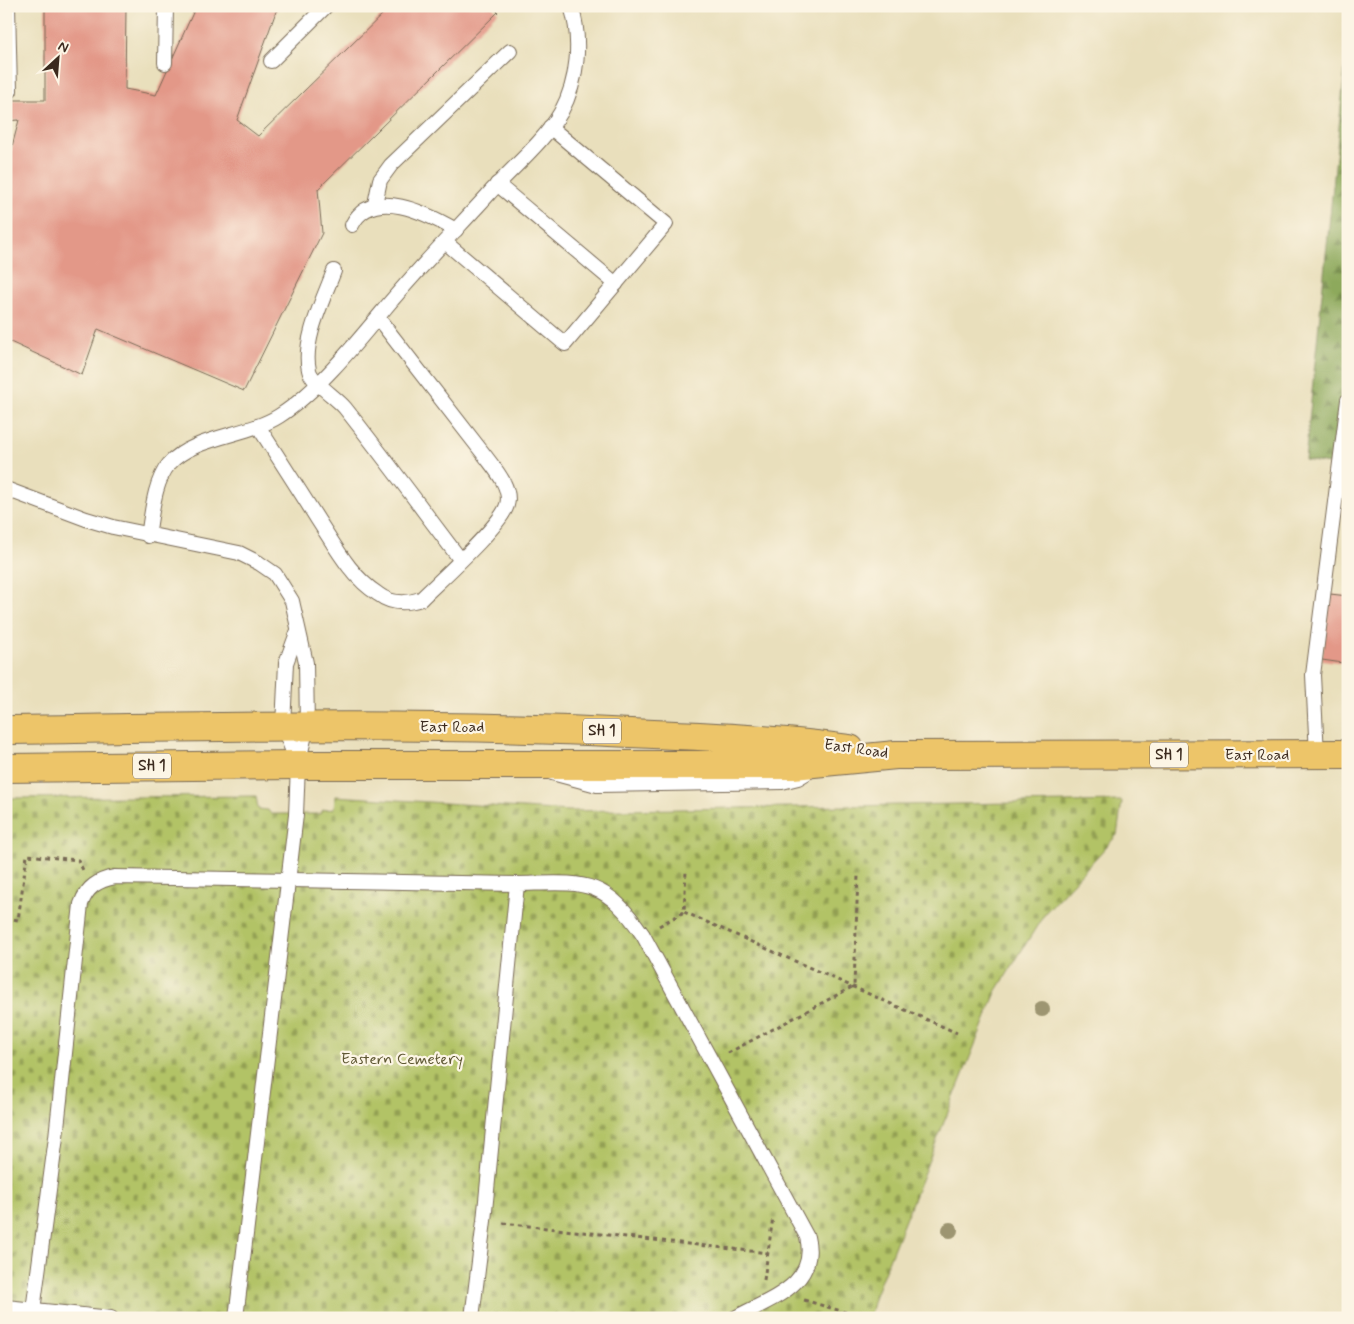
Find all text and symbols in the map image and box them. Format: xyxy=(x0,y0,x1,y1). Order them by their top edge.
north arrow xyxy=(32,32,82,82)
text: N xyxy=(55,37,71,57)
street label: East Road xyxy=(420,717,484,738)
road number: SH 1 xyxy=(583,718,621,744)
street label: East Road xyxy=(823,734,889,764)
road number: SH 1 xyxy=(1150,742,1188,768)
street label: East Road xyxy=(1225,745,1289,766)
road number: SH 1 xyxy=(133,754,171,778)
park label: Eastern Cemetery xyxy=(341,1049,463,1070)

